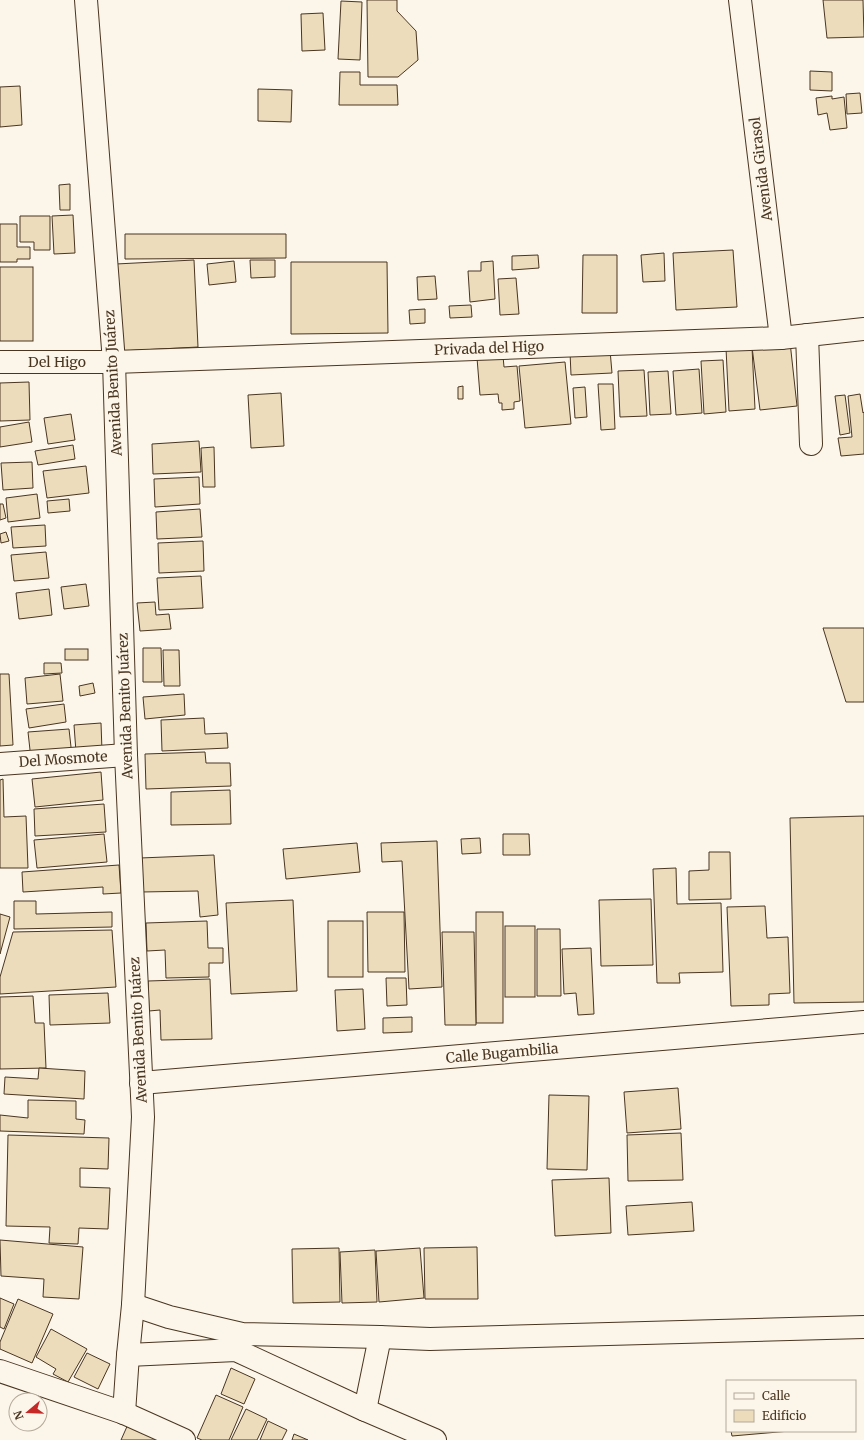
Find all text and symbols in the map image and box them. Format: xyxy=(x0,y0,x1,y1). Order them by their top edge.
street label: Avenida Girasol xyxy=(746,115,776,223)
street label: Avenida Benito Juárez xyxy=(100,309,126,458)
street label: Privada del Higo xyxy=(434,337,544,359)
street label: Del Higo xyxy=(28,353,86,371)
street label: Avenida Benito Juárez xyxy=(113,632,137,780)
street label: Del Mosmote xyxy=(18,747,108,771)
street label: Avenida Benito Juárez xyxy=(125,956,151,1105)
street label: Calle Bugambilia xyxy=(445,1039,560,1067)
legend xyxy=(726,1380,856,1432)
text: Calle xyxy=(762,1388,790,1403)
north arrow xyxy=(8,1392,48,1432)
text: Edificio xyxy=(762,1408,806,1423)
text: N xyxy=(10,1409,27,1422)

